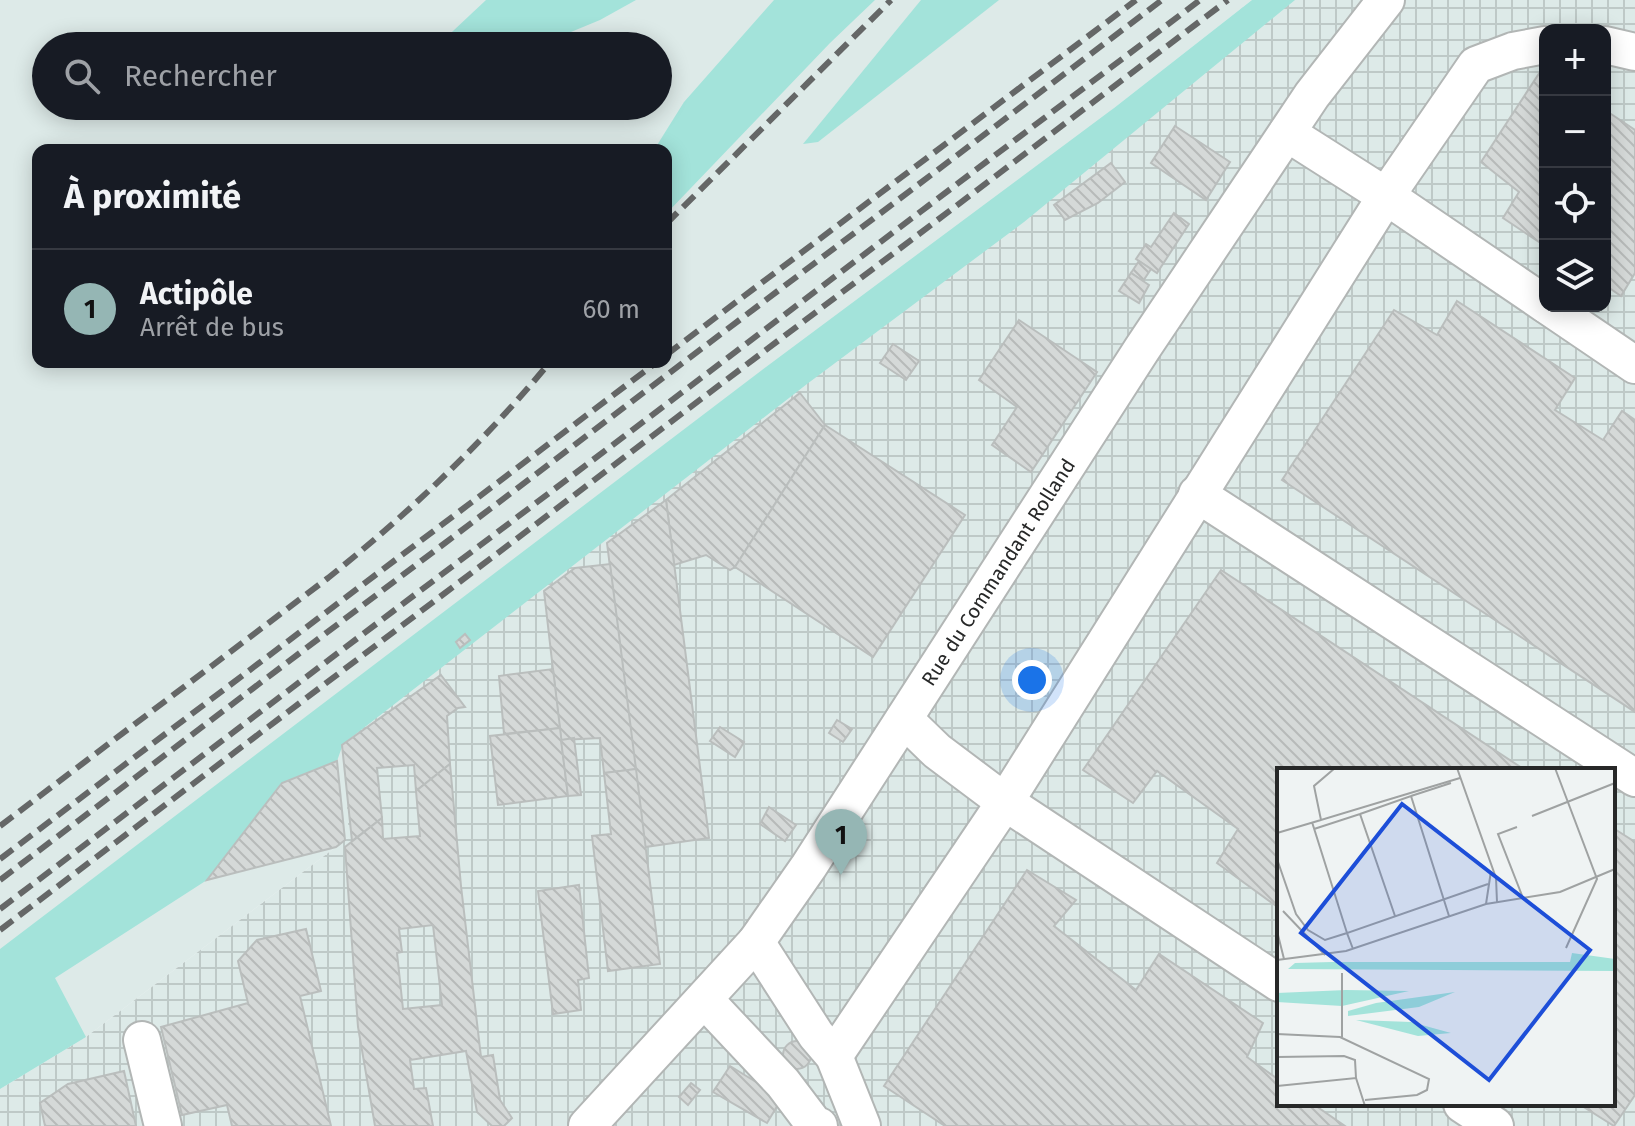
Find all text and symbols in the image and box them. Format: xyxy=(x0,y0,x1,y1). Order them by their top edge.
map controls xyxy=(1539,24,1611,312)
button: + xyxy=(1539,24,1611,96)
search box xyxy=(32,32,672,120)
icon: search xyxy=(60,54,104,98)
text: Rechercher xyxy=(124,58,277,94)
button: − xyxy=(1539,96,1611,168)
button: locate xyxy=(1539,168,1611,240)
text: À proximité xyxy=(64,176,241,217)
button: layers xyxy=(1539,240,1611,312)
text: Actipôle xyxy=(140,276,253,312)
text: 1 xyxy=(84,294,96,325)
text: 60 m xyxy=(582,294,640,325)
text: Arrêt de bus xyxy=(140,312,284,343)
street label: Rue du Commandant Rolland xyxy=(916,454,1080,690)
your location xyxy=(1012,660,1052,700)
inset map xyxy=(1277,768,1615,1106)
pin: 1 xyxy=(815,809,867,875)

